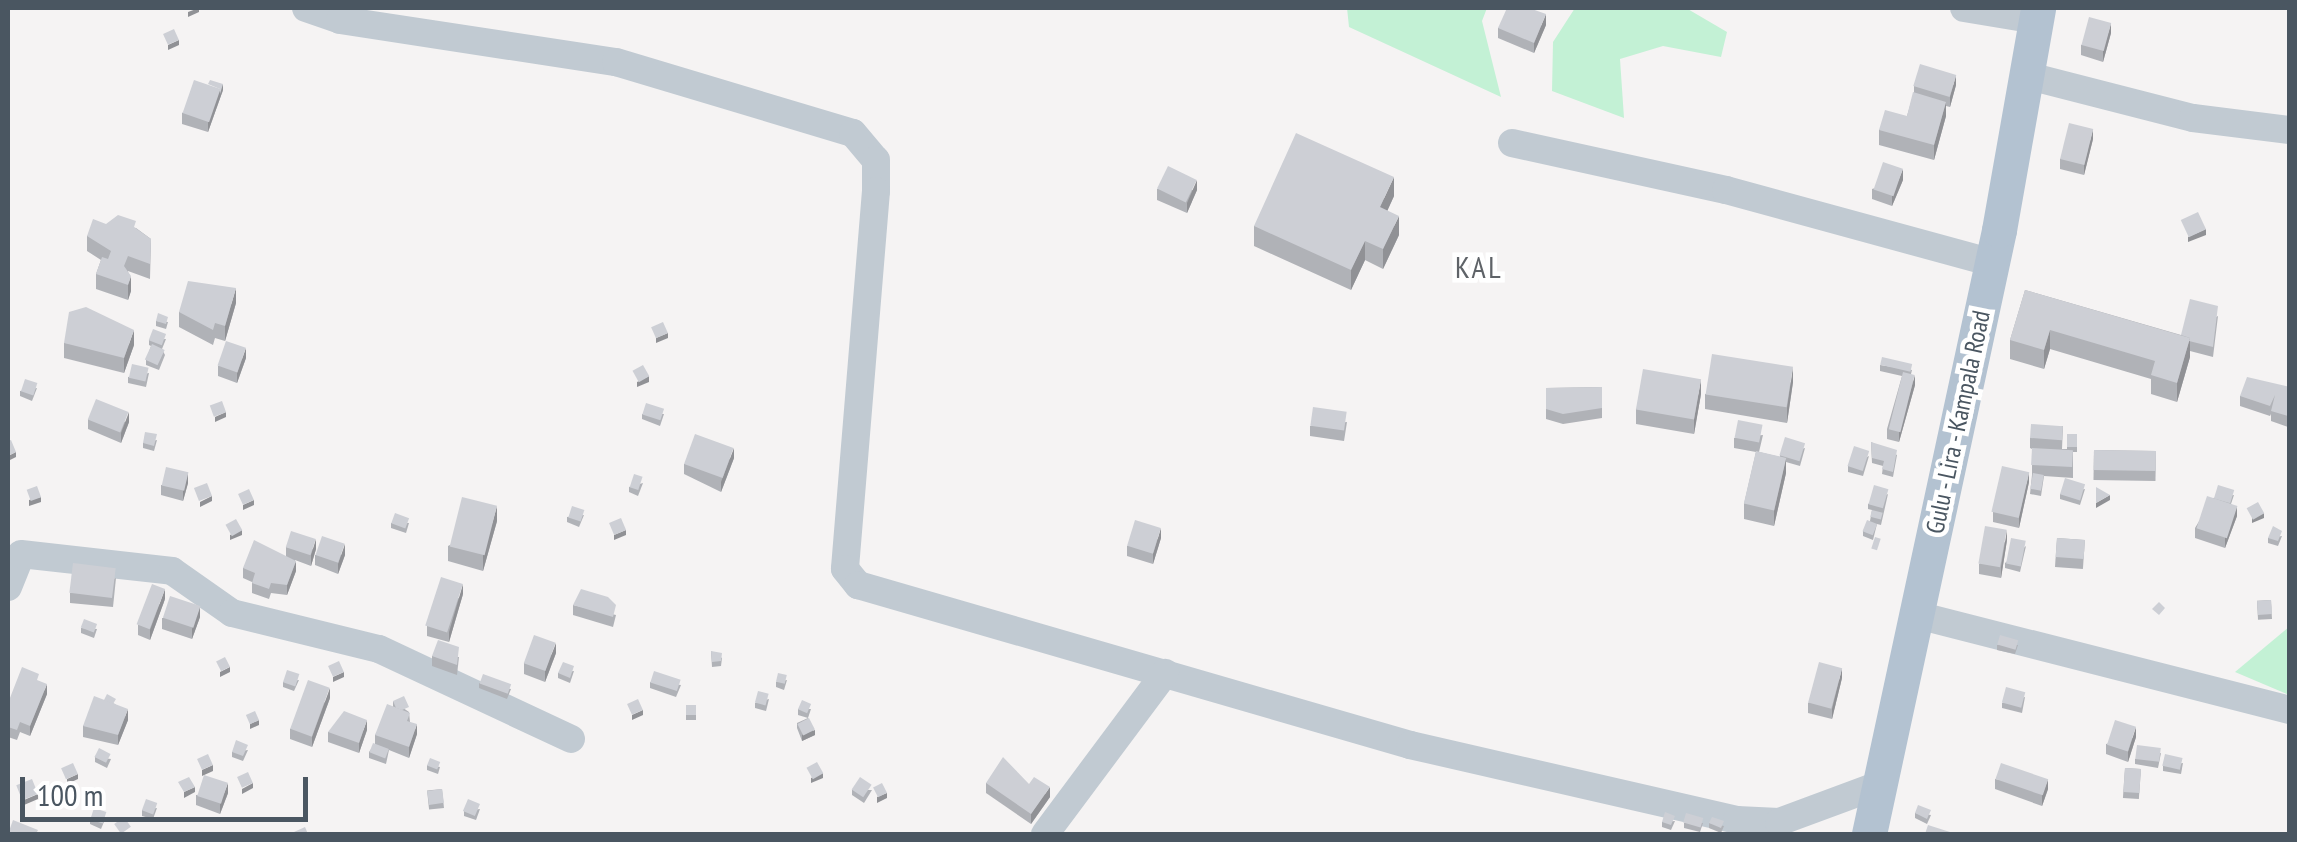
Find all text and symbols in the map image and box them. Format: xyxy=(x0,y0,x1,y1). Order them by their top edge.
district label: KAL xyxy=(1455,249,1503,285)
street label: Gulu - Lira - Kampala Road xyxy=(1919,306,1997,538)
scale bar xyxy=(25,757,312,819)
text: 100 m xyxy=(37,775,103,814)

